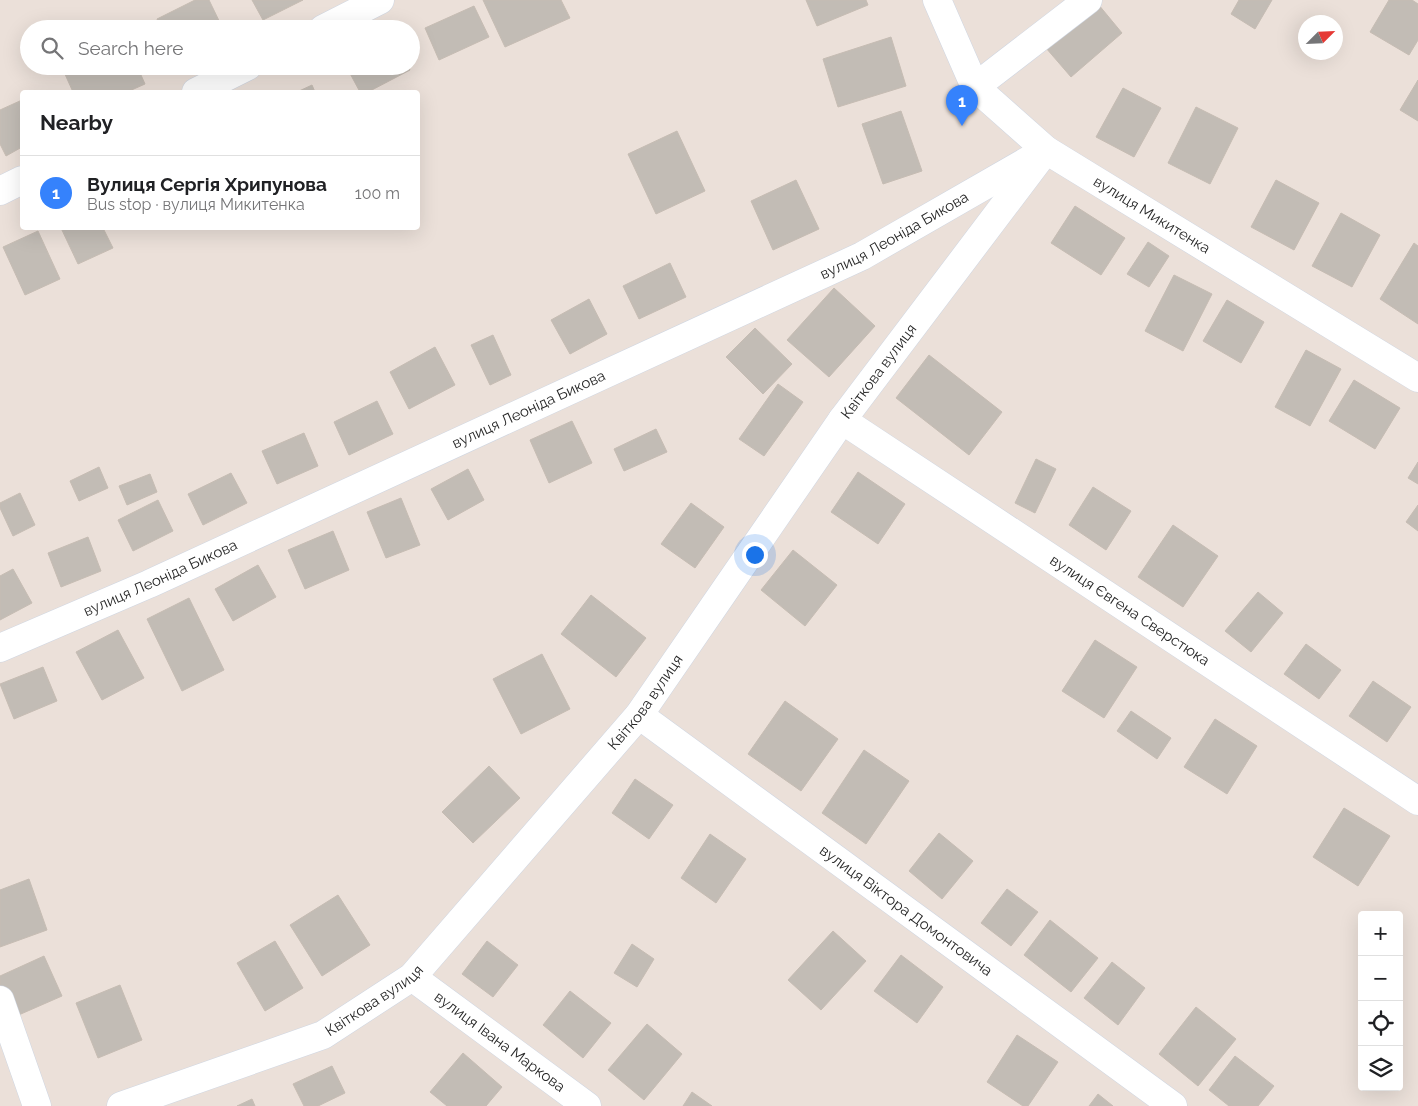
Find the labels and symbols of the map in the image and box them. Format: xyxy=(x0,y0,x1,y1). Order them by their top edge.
north arrow xyxy=(1298,15,1343,60)
pin: 1 xyxy=(946,85,978,126)
street label: вулиця Микитенка xyxy=(1090,172,1213,257)
street label: вулиця Леоніда Бикова xyxy=(817,188,972,283)
street label: Квіткова вулиця xyxy=(837,320,920,423)
street label: вулиця Леоніда Бикова xyxy=(449,366,608,452)
street label: вулиця Леоніда Бикова xyxy=(81,536,240,620)
your location xyxy=(742,542,768,568)
street label: вулиця Євгена Сверстюка xyxy=(1046,551,1213,670)
street label: Квіткова вулиця xyxy=(604,651,687,754)
street label: вулиця Віктора Домонтовича xyxy=(816,841,996,980)
street label: Квіткова вулиця xyxy=(322,961,427,1040)
street label: вулиця Івана Маркова xyxy=(431,988,569,1096)

